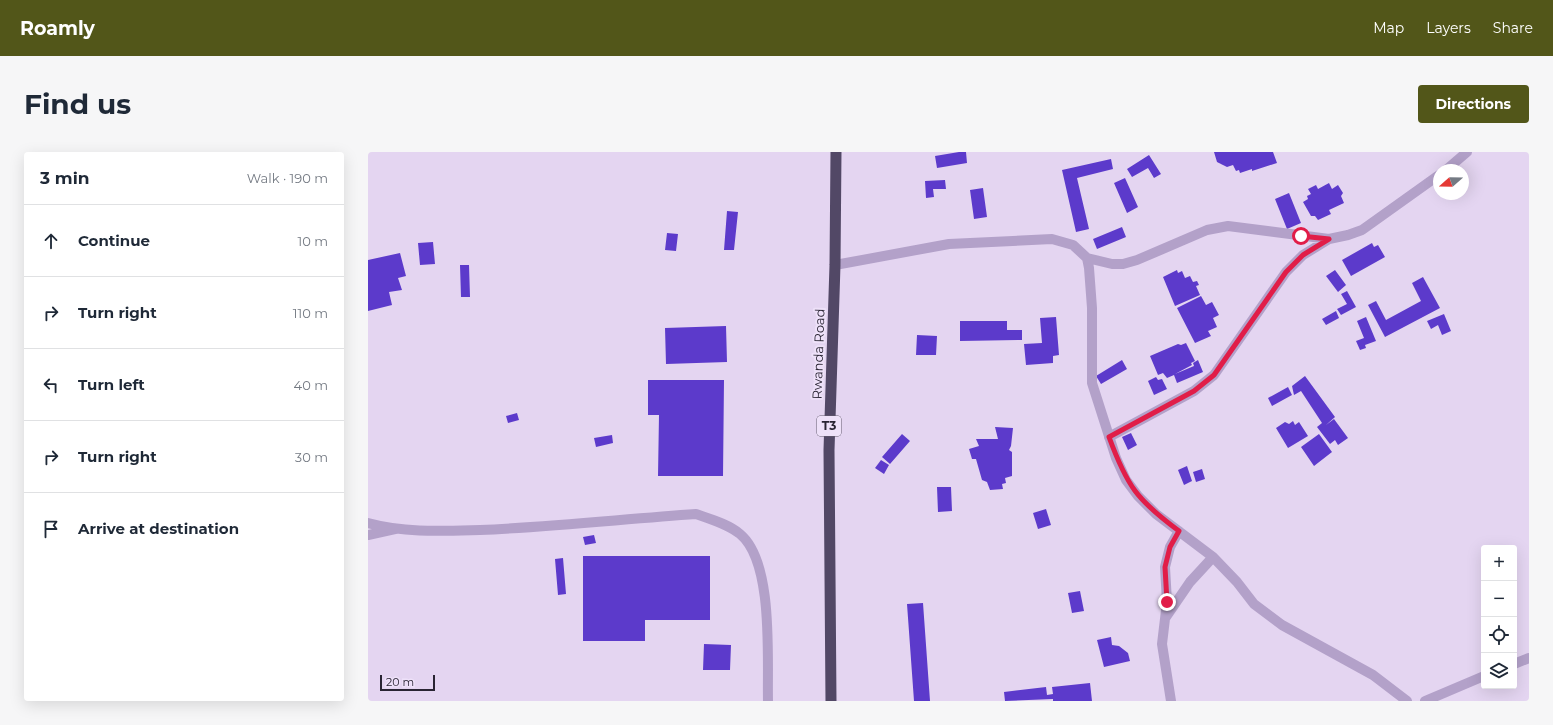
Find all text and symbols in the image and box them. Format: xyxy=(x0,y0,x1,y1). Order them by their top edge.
text: Roamly xyxy=(20,17,95,40)
text: Map xyxy=(1373,19,1404,37)
text: Layers xyxy=(1426,19,1471,37)
text: Share xyxy=(1493,19,1533,37)
button: Directions xyxy=(1418,85,1529,123)
text: Find us xyxy=(24,87,131,121)
north arrow xyxy=(1433,164,1469,200)
text: 3 min xyxy=(40,168,90,188)
text: Walk · 190 m xyxy=(247,170,328,186)
route start xyxy=(1292,227,1310,245)
icon: ahead xyxy=(40,230,62,252)
text: Continue xyxy=(78,231,150,250)
text: 10 m xyxy=(298,233,328,249)
icon: right xyxy=(40,302,62,324)
text: Turn right xyxy=(78,303,157,322)
text: 110 m xyxy=(293,305,328,321)
street label: Rwanda Road xyxy=(808,308,828,400)
icon: left xyxy=(40,374,62,396)
text: Turn left xyxy=(78,375,145,394)
text: 40 m xyxy=(294,377,328,393)
road number: T3 xyxy=(817,416,841,436)
icon: right xyxy=(40,446,62,468)
text: Turn right xyxy=(78,447,157,466)
text: 30 m xyxy=(295,449,328,465)
icon: arrive xyxy=(40,518,62,540)
text: Arrive at destination xyxy=(78,519,239,538)
map controls xyxy=(1481,545,1517,689)
button: + xyxy=(1481,545,1517,581)
button: − xyxy=(1481,581,1517,617)
route end xyxy=(1158,593,1176,611)
button: locate xyxy=(1481,617,1517,653)
button: layers xyxy=(1481,653,1517,689)
scale bar xyxy=(380,673,435,692)
text: 20 m xyxy=(386,675,414,689)

